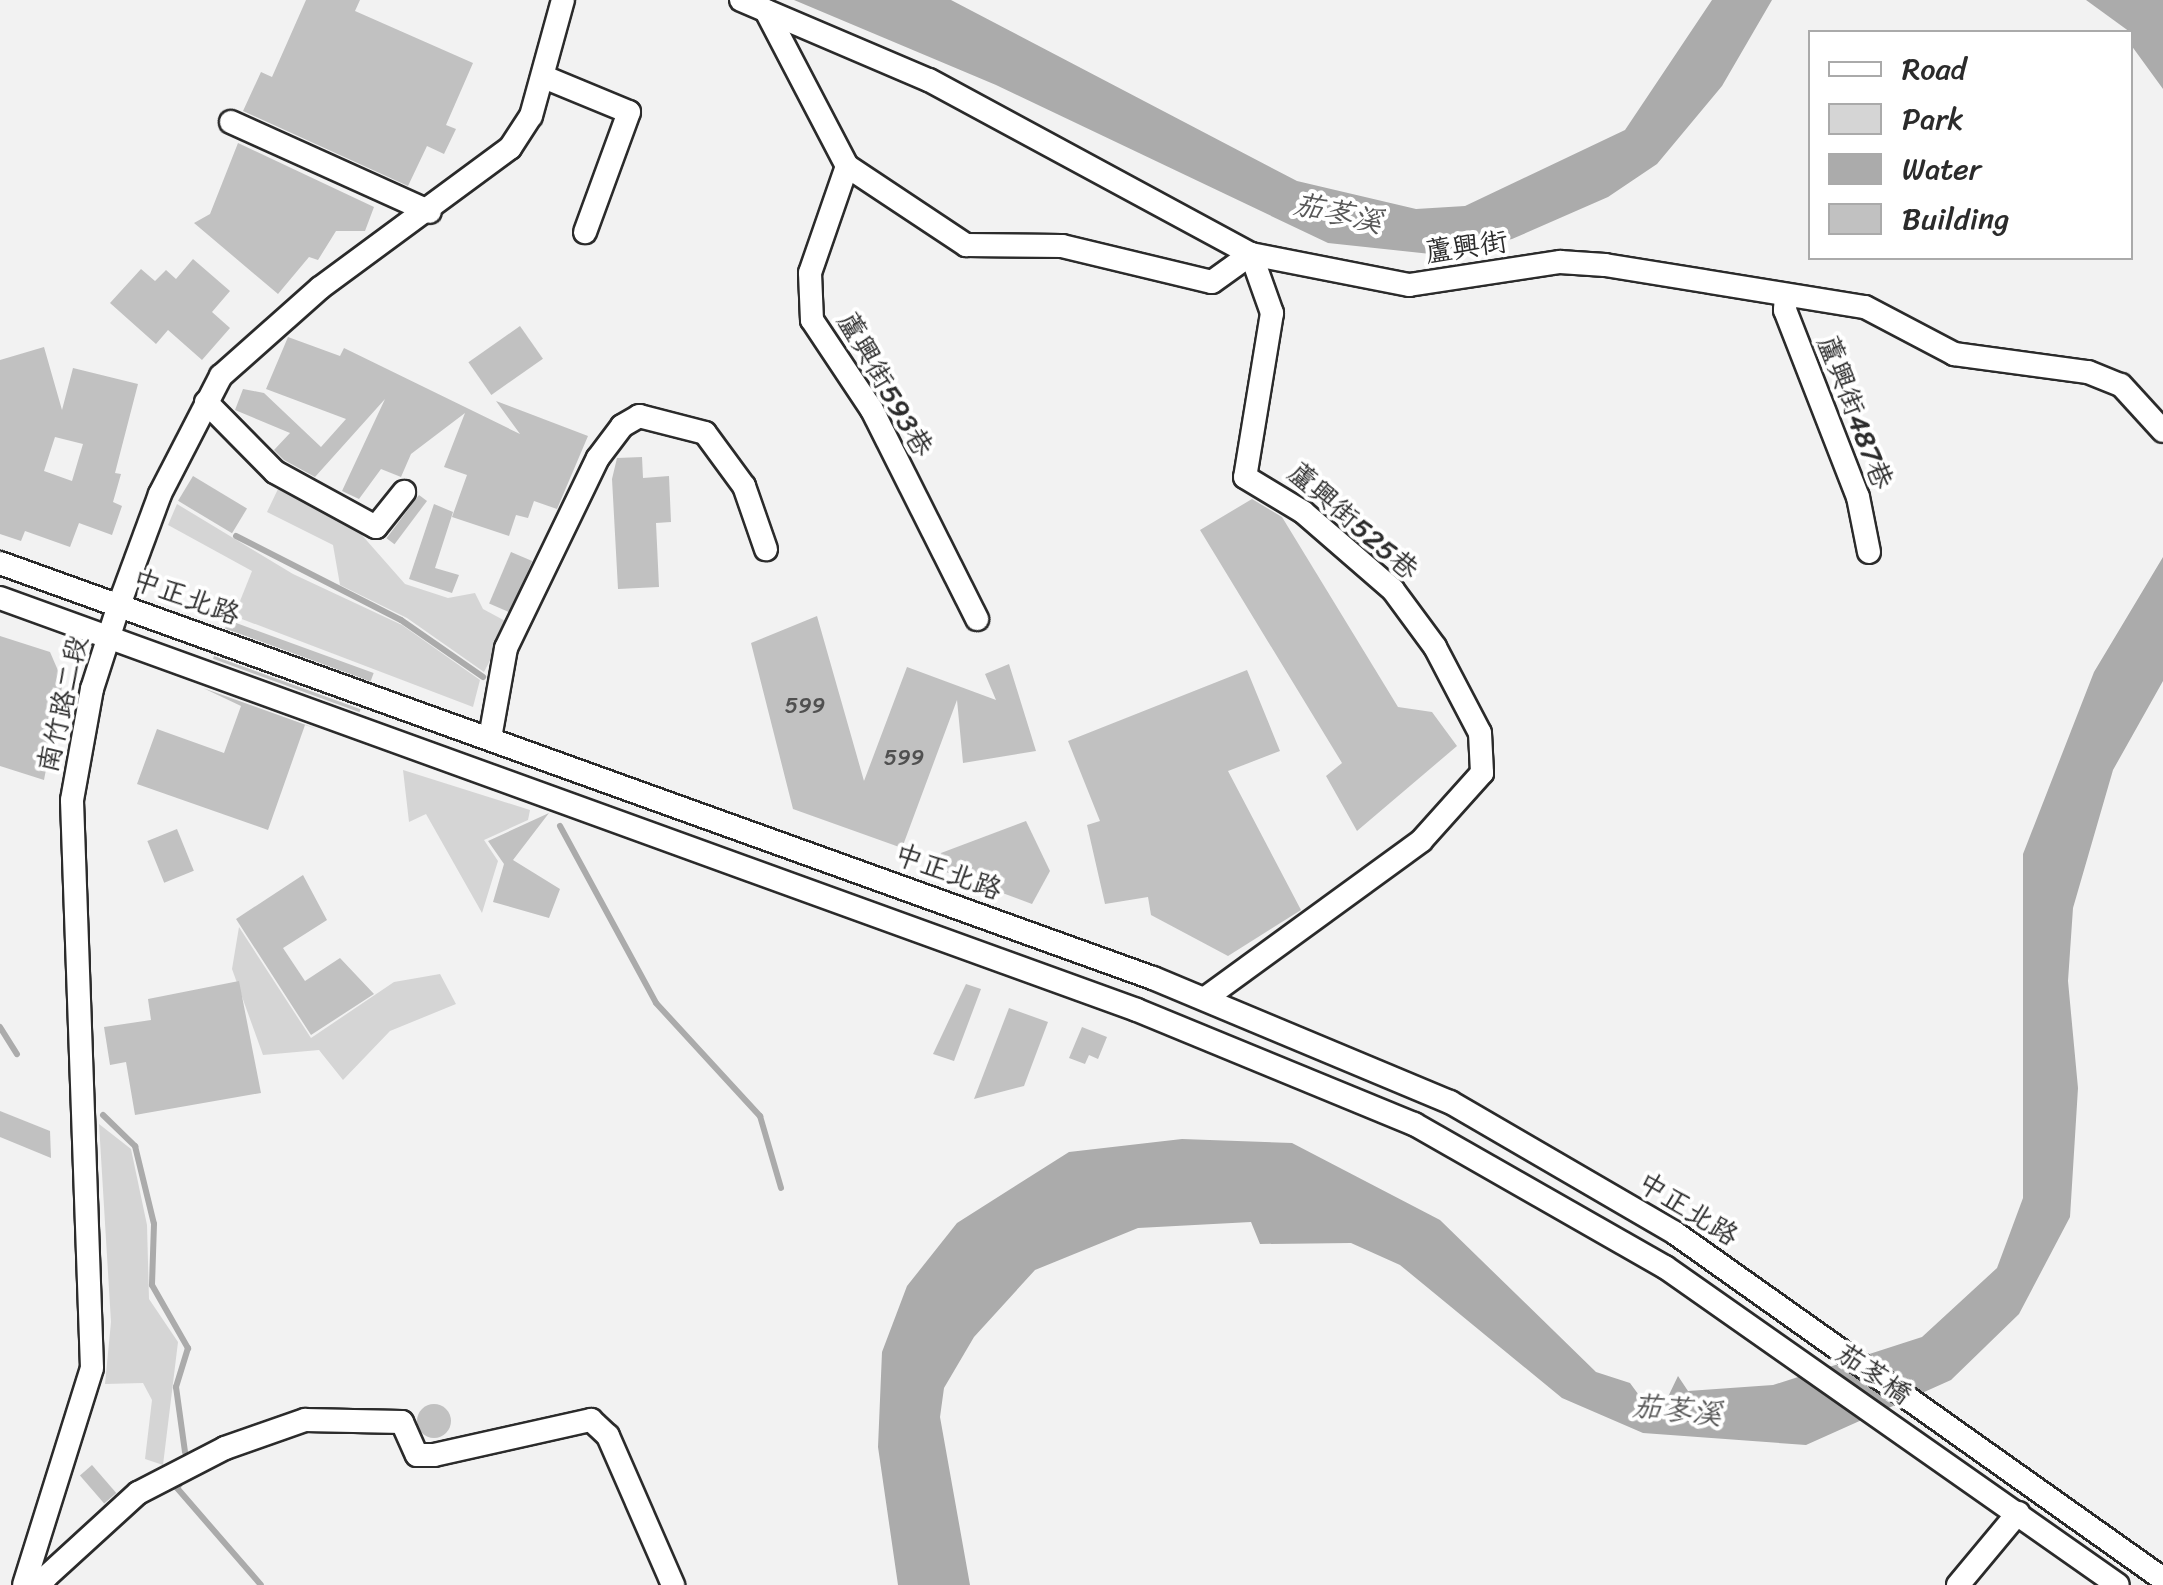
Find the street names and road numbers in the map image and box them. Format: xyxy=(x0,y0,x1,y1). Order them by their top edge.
street label: 蘆興街 xyxy=(1422,225,1510,269)
street label: 蘆興街593巷 xyxy=(830,306,940,462)
street label: 蘆興街487巷 xyxy=(1810,330,1900,494)
street label: 蘆興街525巷 xyxy=(1281,455,1425,587)
street label: 中正北路 xyxy=(128,562,244,632)
street label: 南竹路二段 xyxy=(31,632,95,776)
street label: 中正北路 xyxy=(890,837,1006,907)
street label: 中正北路 xyxy=(1632,1165,1744,1253)
street label: 茄苳橋 xyxy=(1830,1336,1918,1412)

